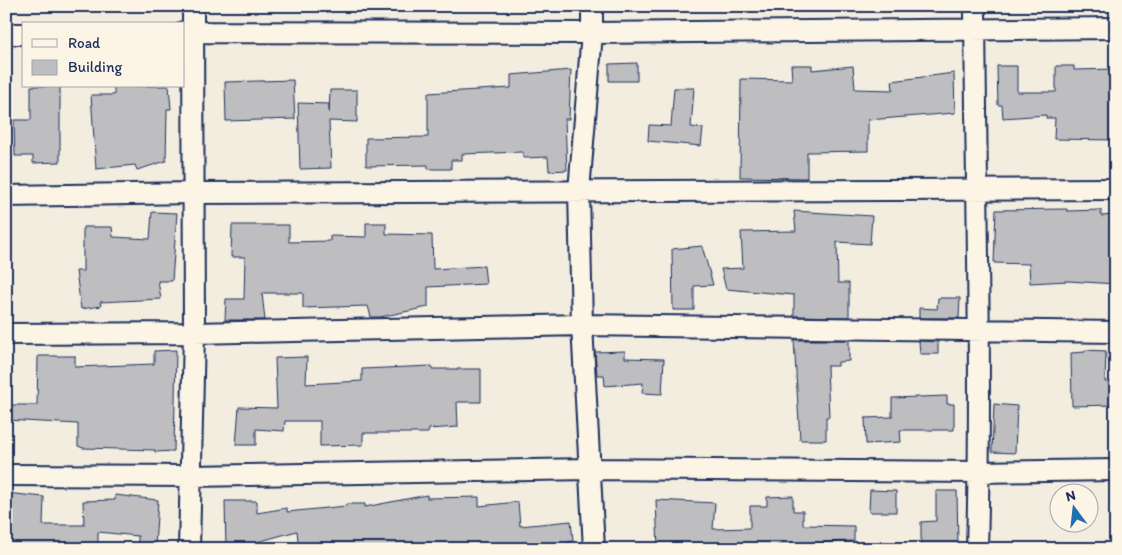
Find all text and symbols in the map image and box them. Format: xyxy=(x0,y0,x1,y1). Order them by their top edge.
legend xyxy=(22,22,185,88)
text: Road xyxy=(68,34,101,52)
text: Building xyxy=(68,58,122,76)
north arrow xyxy=(1050,482,1100,532)
text: N xyxy=(1064,486,1078,505)

